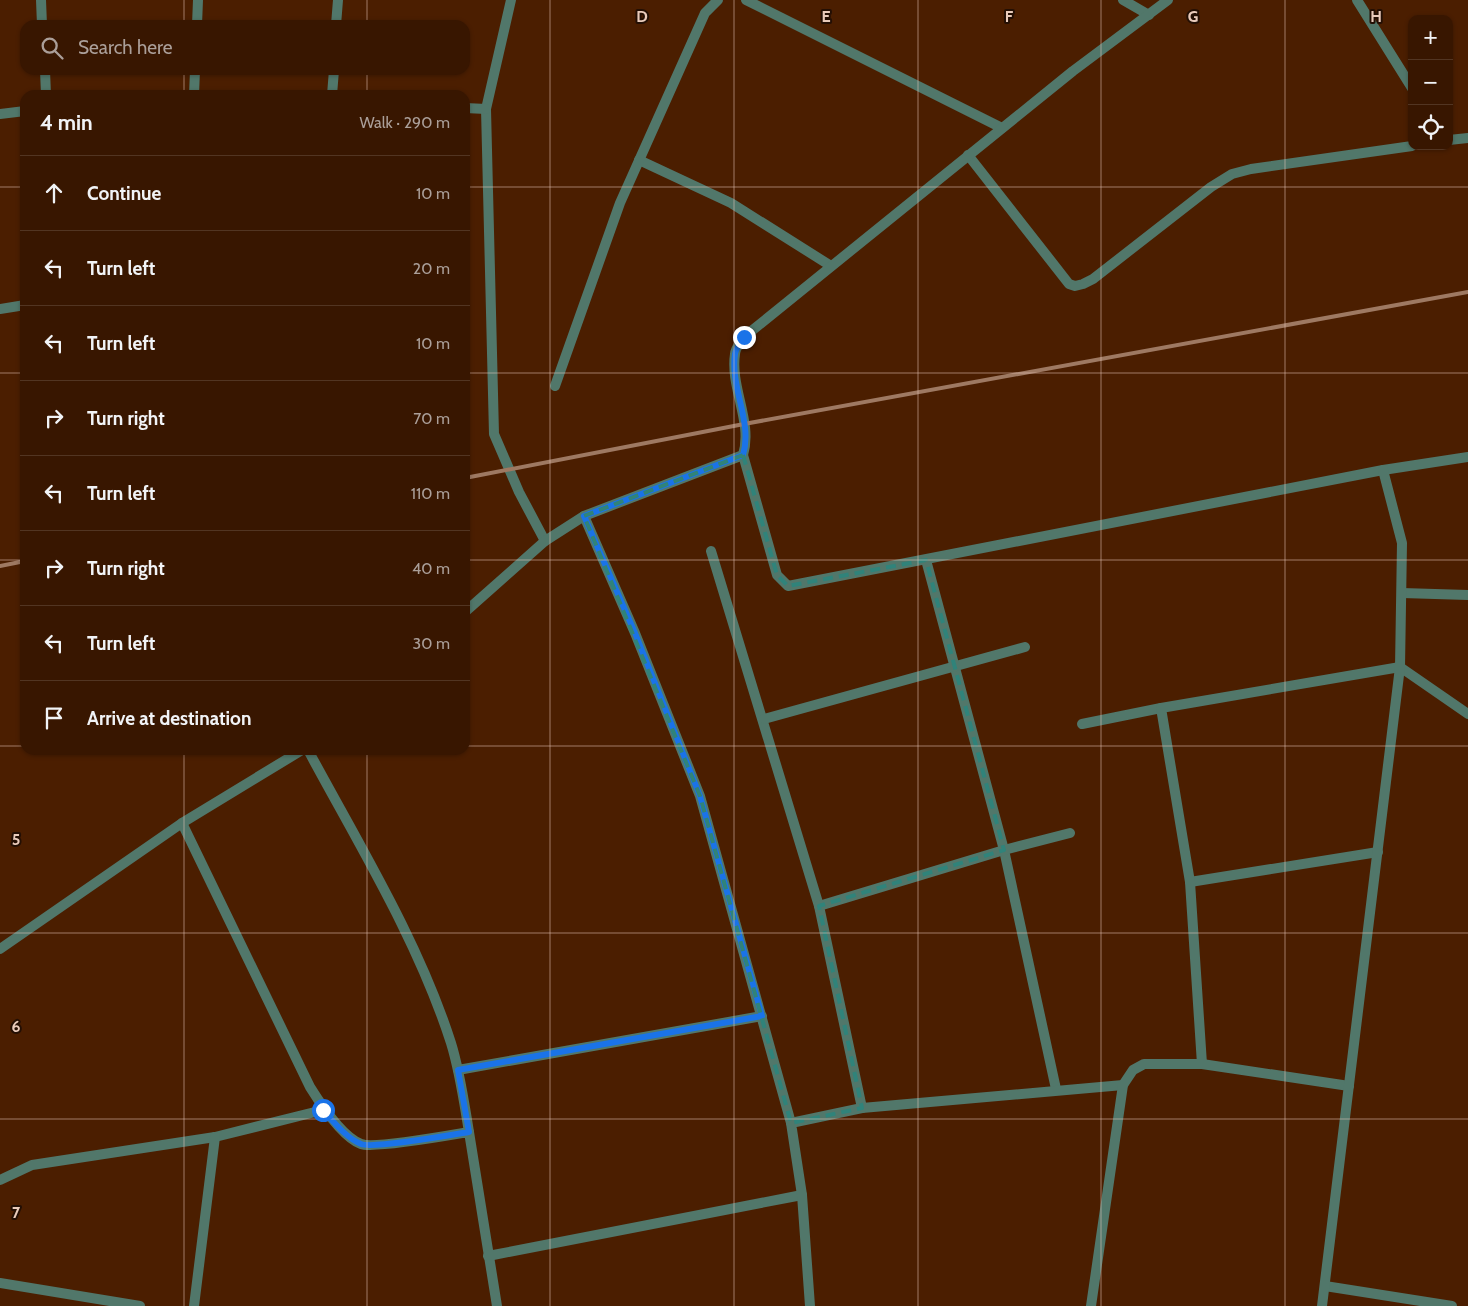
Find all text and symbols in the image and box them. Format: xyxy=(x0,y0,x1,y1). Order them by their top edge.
text: D xyxy=(636,7,648,26)
text: E xyxy=(821,7,831,26)
text: F xyxy=(1005,7,1014,26)
text: G xyxy=(1188,7,1198,26)
text: H xyxy=(1370,7,1382,26)
map controls xyxy=(1408,15,1453,150)
button: + xyxy=(1408,15,1453,60)
search box xyxy=(20,20,470,75)
icon: search xyxy=(38,34,66,62)
text: Search here xyxy=(78,36,172,59)
button: − xyxy=(1408,60,1453,105)
button: locate xyxy=(1408,105,1453,150)
text: 4 min xyxy=(40,110,93,135)
text: Walk · 290 m xyxy=(360,113,450,132)
icon: ahead xyxy=(40,179,68,207)
text: Continue xyxy=(87,182,161,205)
text: 10 m xyxy=(416,184,450,203)
icon: left xyxy=(40,254,68,282)
text: Turn left xyxy=(87,257,155,280)
text: 20 m xyxy=(413,259,450,278)
route end xyxy=(733,326,756,349)
icon: left xyxy=(40,329,68,357)
text: Turn left xyxy=(87,332,155,355)
text: 10 m xyxy=(416,334,450,353)
icon: right xyxy=(40,404,68,432)
text: Turn right xyxy=(87,407,165,430)
text: 70 m xyxy=(413,409,450,428)
icon: left xyxy=(40,479,68,507)
text: Turn left xyxy=(87,482,155,505)
text: 110 m xyxy=(411,484,450,503)
icon: right xyxy=(40,554,68,582)
text: Turn right xyxy=(87,557,165,580)
text: 40 m xyxy=(412,559,450,578)
icon: left xyxy=(40,629,68,657)
text: Turn left xyxy=(87,632,155,655)
text: 30 m xyxy=(413,634,450,653)
icon: arrive xyxy=(40,704,68,732)
text: Arrive at destination xyxy=(87,707,251,730)
text: 5 xyxy=(12,830,20,849)
text: 6 xyxy=(12,1017,21,1036)
route start xyxy=(312,1099,335,1122)
text: 7 xyxy=(12,1203,21,1222)

